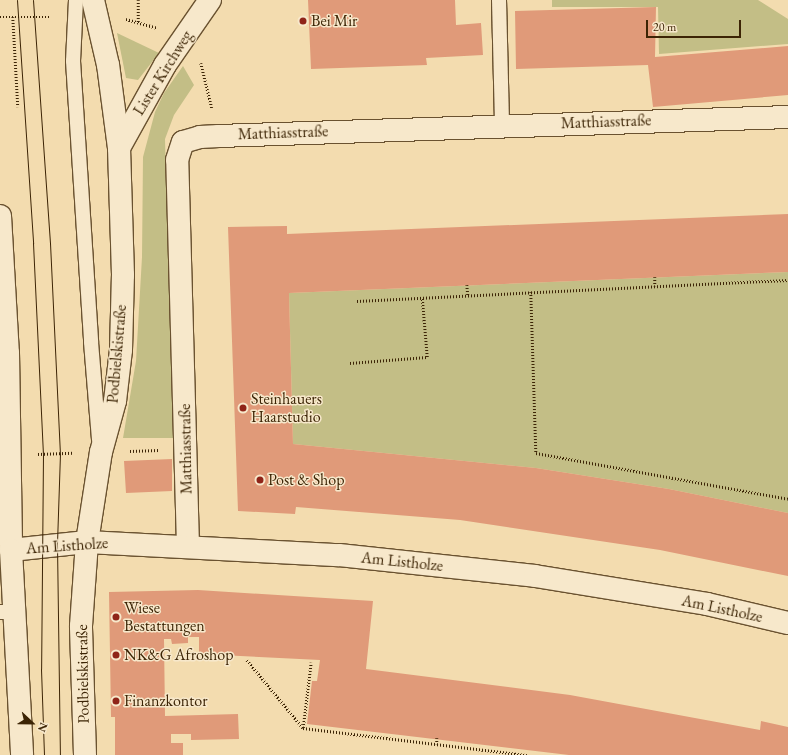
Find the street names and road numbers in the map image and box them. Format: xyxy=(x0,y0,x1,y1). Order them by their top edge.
street label: Lister Kirchweg xyxy=(129,27,197,119)
street label: Matthiasstraße xyxy=(560,111,652,133)
street label: Matthiasstraße xyxy=(237,122,329,144)
street label: Podbielskistraße xyxy=(103,304,131,404)
street label: Matthiasstraße xyxy=(176,404,196,494)
street label: Am Listholze xyxy=(25,534,109,558)
street label: Am Listholze xyxy=(360,548,444,576)
street label: Am Listholze xyxy=(680,591,764,627)
street label: Podbielskistraße xyxy=(73,624,93,724)

